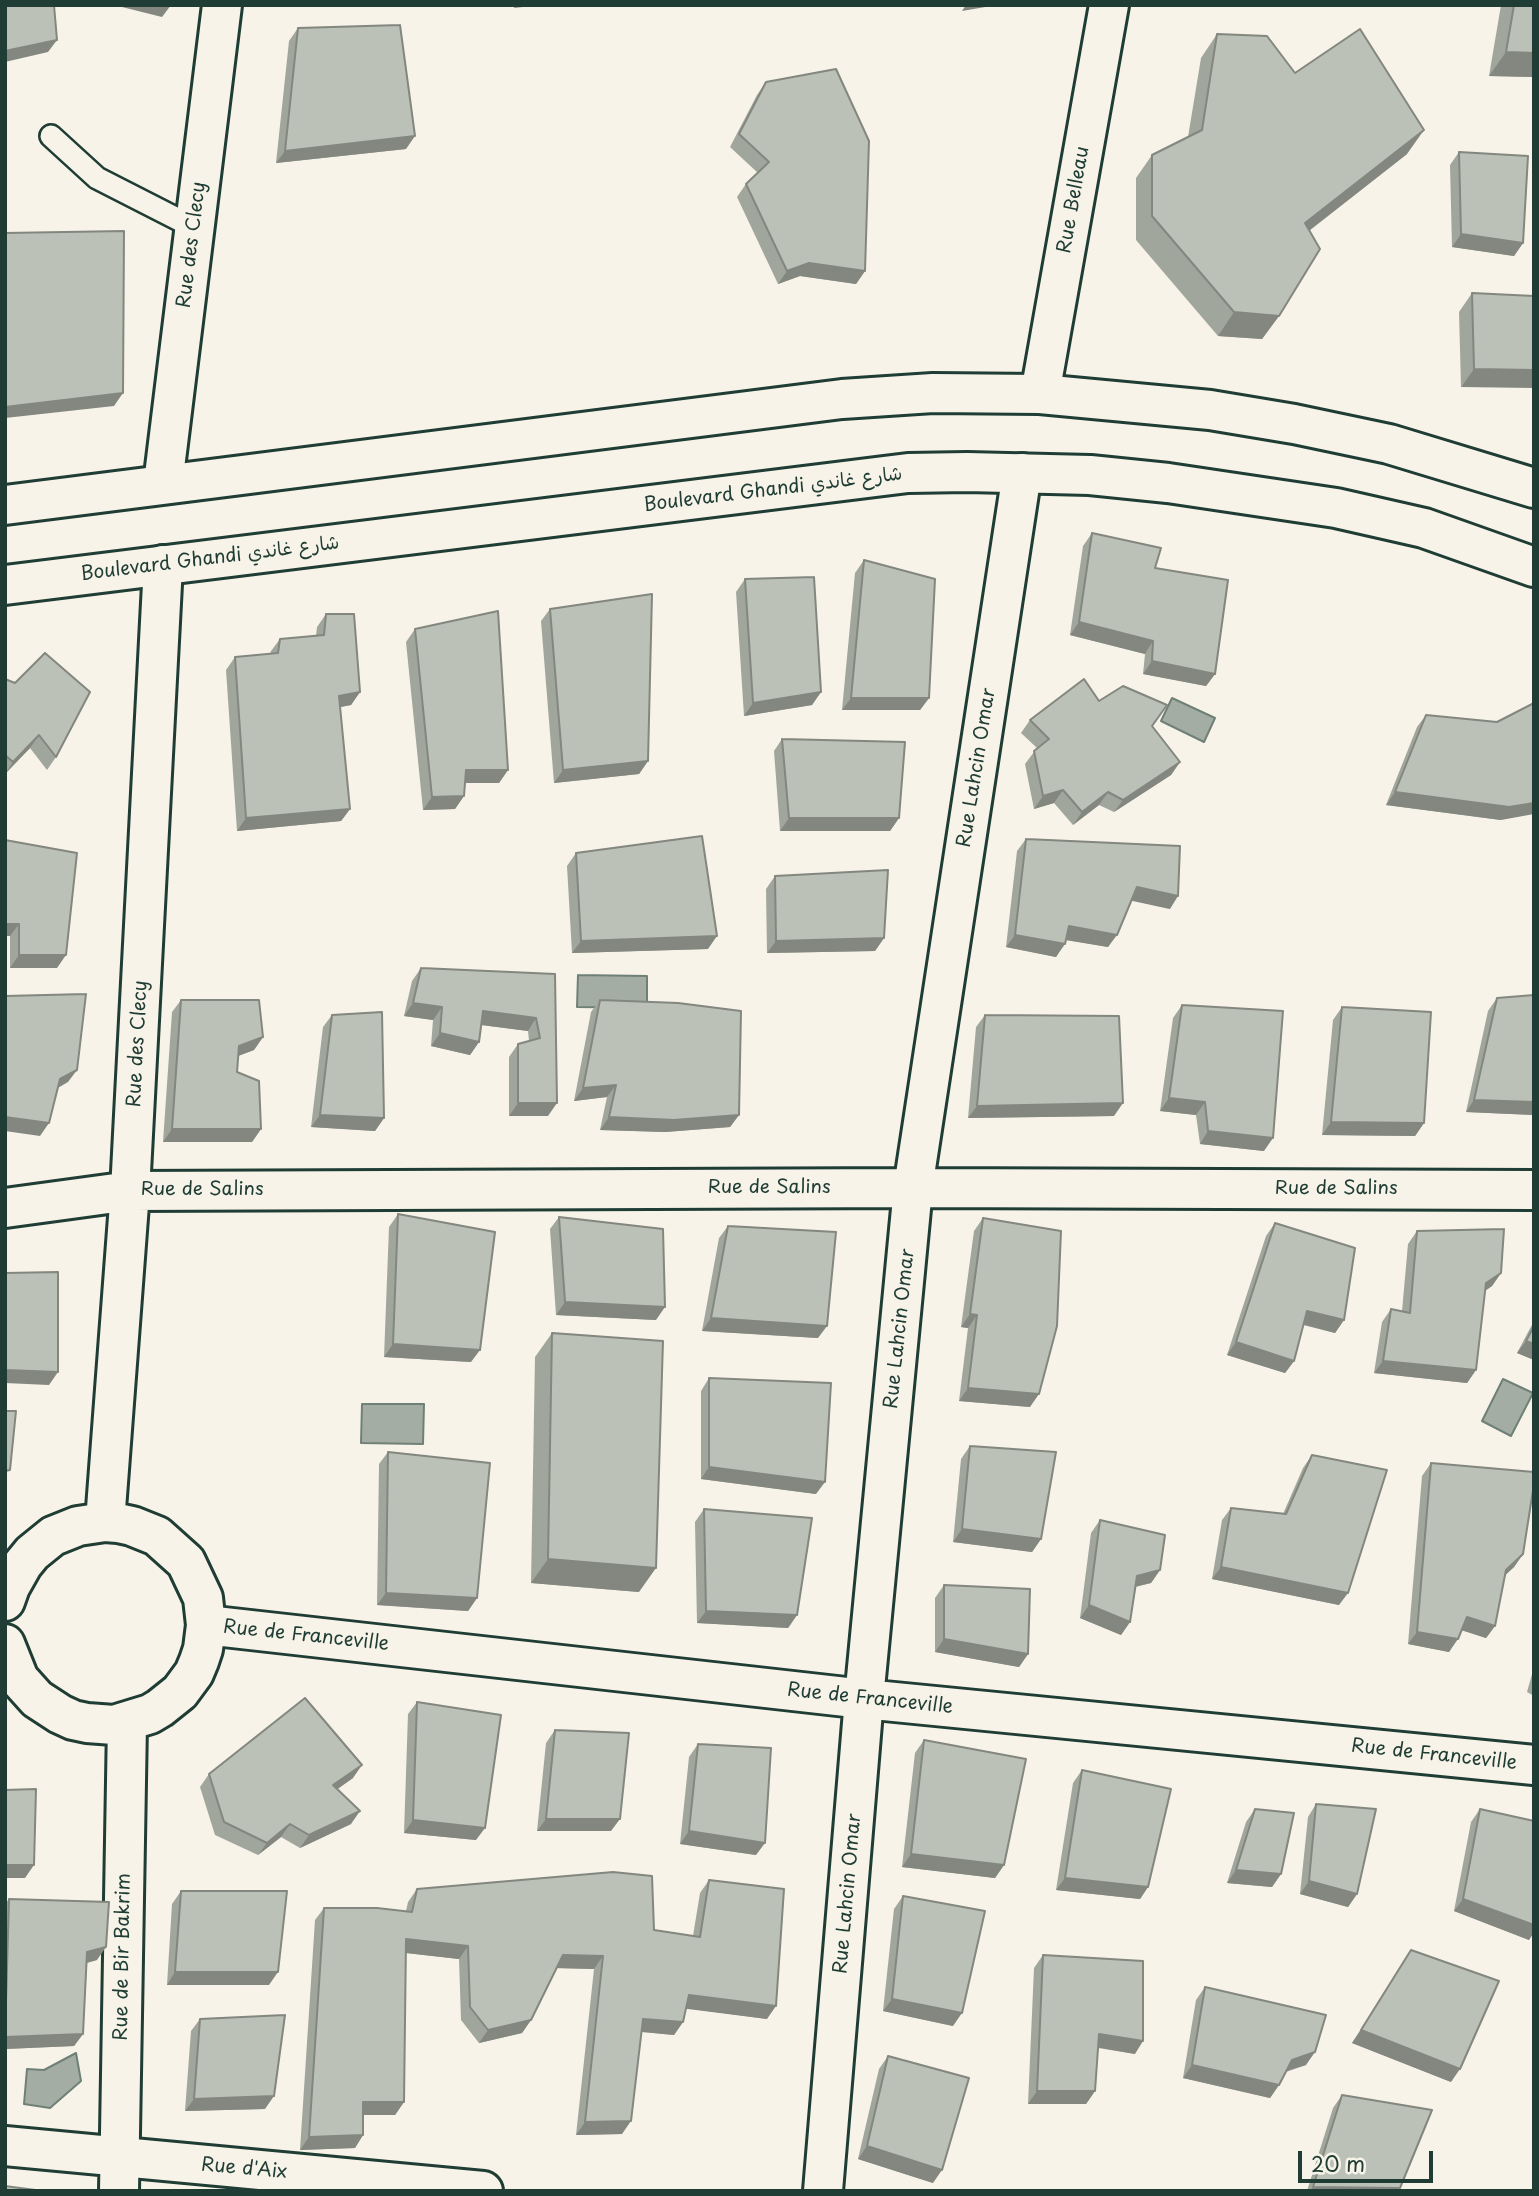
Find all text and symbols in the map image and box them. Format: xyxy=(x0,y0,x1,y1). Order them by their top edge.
street label: Rue Belleau xyxy=(1053,145,1095,255)
street label: Rue des Clecy xyxy=(173,180,211,310)
street label: Boulevard Ghandi شارع غاندي xyxy=(642,463,904,517)
street label: Boulevard Ghandi شارع غاندي xyxy=(79,532,341,586)
street label: Rue Lahcin Omar xyxy=(953,687,1001,849)
street label: Rue des Clecy xyxy=(123,980,153,1108)
street label: Rue de Salins xyxy=(707,1177,831,1199)
street label: Rue de Salins xyxy=(1274,1178,1398,1200)
street label: Rue de Salins xyxy=(140,1179,264,1201)
street label: Rue Lahcin Omar xyxy=(880,1248,920,1410)
street label: Rue de Franceville xyxy=(222,1616,390,1656)
street label: Rue de Franceville xyxy=(786,1679,954,1719)
street label: Rue de Franceville xyxy=(1350,1735,1518,1775)
street label: Rue Lahcin Omar xyxy=(830,1813,866,1975)
street label: Rue de Bir Bakrim xyxy=(110,1873,136,2041)
scale bar xyxy=(1301,2136,1436,2180)
text: 20 m xyxy=(1311,2147,1365,2179)
street label: Rue d'Aix xyxy=(200,2154,288,2184)

